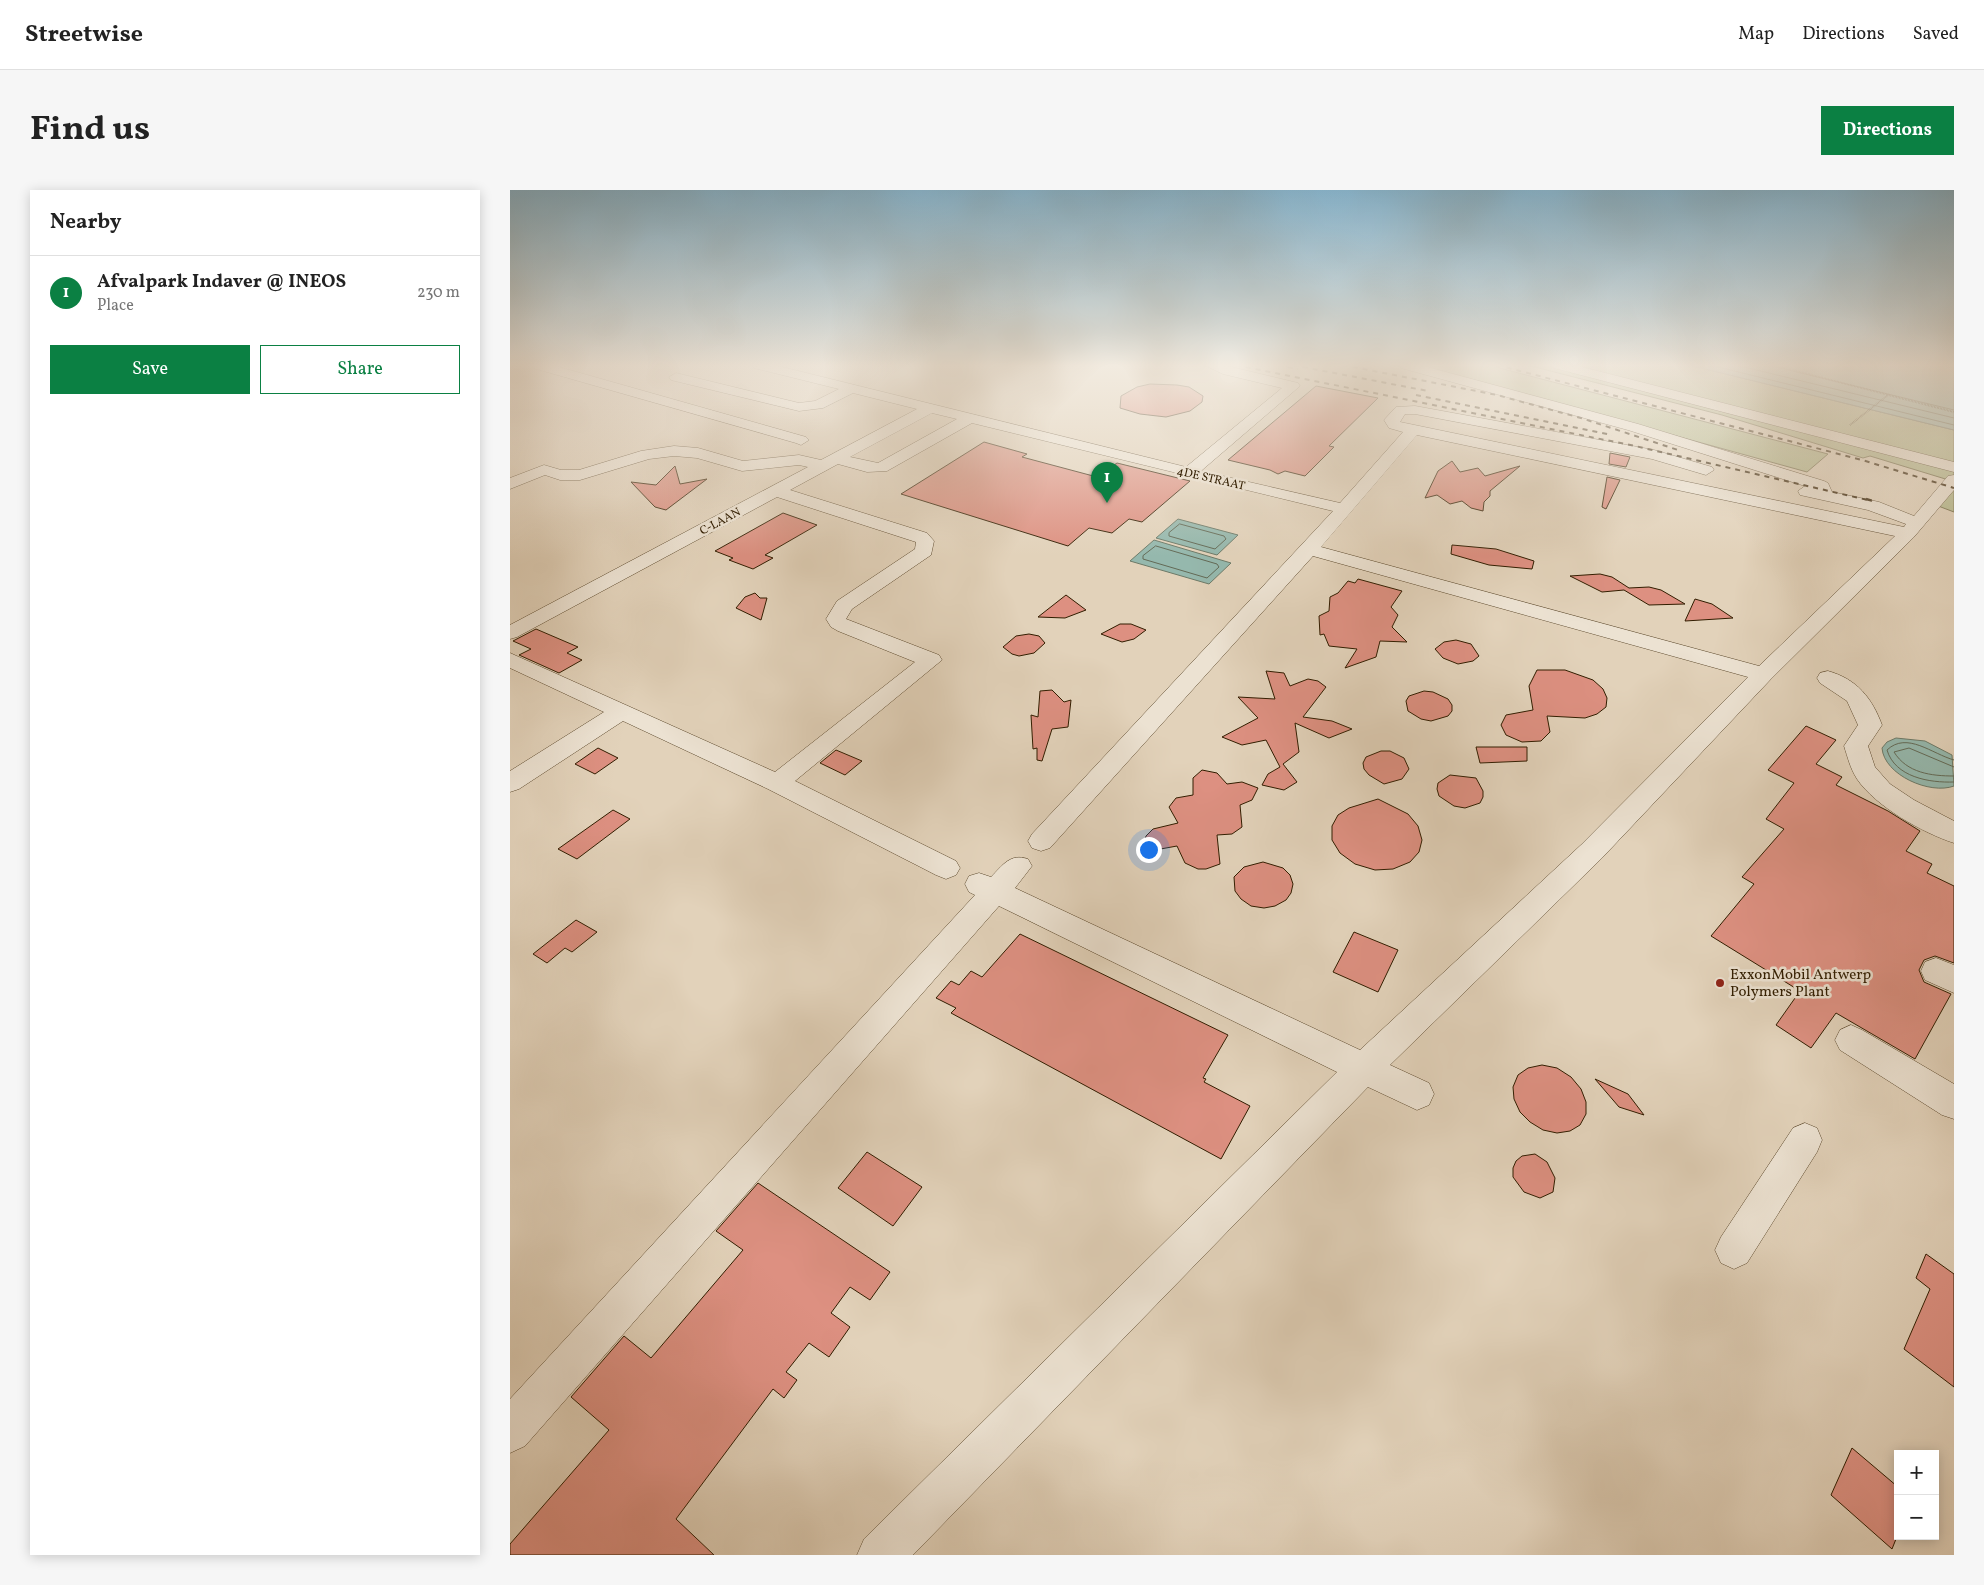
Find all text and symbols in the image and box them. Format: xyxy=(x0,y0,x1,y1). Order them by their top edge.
text: Streetwise xyxy=(25,18,143,52)
text: Map xyxy=(1738,22,1774,47)
text: Directions xyxy=(1802,22,1885,47)
text: Saved xyxy=(1913,22,1959,47)
text: Find us xyxy=(30,106,150,154)
button: Directions xyxy=(1821,106,1954,155)
text: Nearby xyxy=(50,208,121,237)
text: Afvalpark Indaver @ INEOS xyxy=(97,269,346,295)
text: 1 xyxy=(63,282,69,304)
text: 230 m xyxy=(417,282,460,304)
text: Place xyxy=(97,295,134,317)
button: Save xyxy=(50,345,250,394)
button: Share xyxy=(260,345,460,394)
pin: 1 xyxy=(1091,462,1123,503)
street label: 4DE STRAAT xyxy=(1175,463,1247,495)
street label: C-LAAN xyxy=(697,504,744,539)
your location xyxy=(1136,837,1162,863)
place label: ExxonMobil Antwerp Polymers Plant xyxy=(1730,965,1871,1003)
marker: ExxonMobil Antwerp Polymers Plant xyxy=(1714,977,1726,989)
map controls xyxy=(1894,1450,1939,1540)
button: + xyxy=(1894,1450,1939,1495)
button: − xyxy=(1894,1495,1939,1540)

